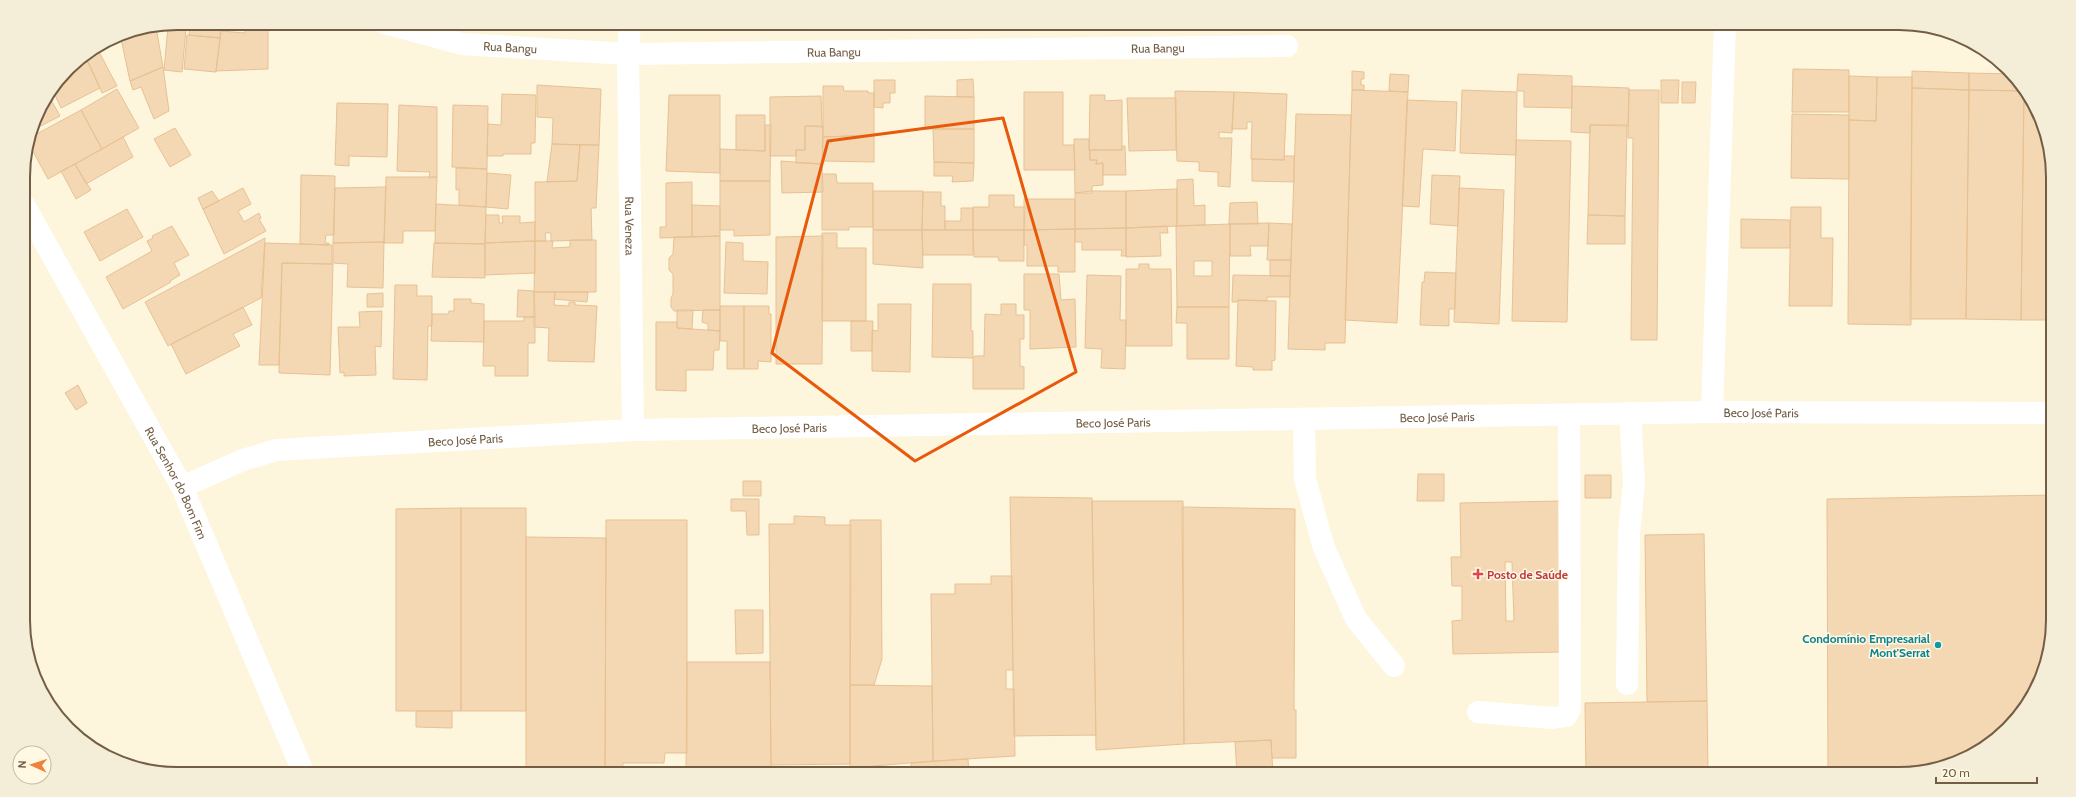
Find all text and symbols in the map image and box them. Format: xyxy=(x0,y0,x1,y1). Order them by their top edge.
street label: Rua Bangu xyxy=(483,38,537,56)
street label: Rua Bangu xyxy=(1131,40,1185,55)
street label: Rua Bangu xyxy=(807,44,861,59)
street label: Rua Veneza xyxy=(622,196,638,256)
street label: Beco José Paris xyxy=(1724,405,1799,420)
street label: Beco José Paris xyxy=(1399,408,1475,425)
street label: Beco José Paris xyxy=(1075,414,1151,430)
street label: Beco José Paris xyxy=(752,419,827,436)
street label: Rua Senhor do Bom Fim xyxy=(142,424,211,541)
street label: Beco José Paris xyxy=(428,430,503,449)
place label: Posto de Saúde xyxy=(1487,567,1568,582)
marker: Posto de Saúde xyxy=(1472,568,1484,580)
place label: Condomínio Empresarial Mont'Serrat xyxy=(1802,631,1930,660)
marker: Condomínio Empresarial Mont'Serrat xyxy=(1933,640,1943,650)
north arrow xyxy=(12,745,52,785)
scale bar xyxy=(1936,759,2037,785)
text: N xyxy=(15,760,29,769)
text: 20 m xyxy=(1942,765,1970,780)

